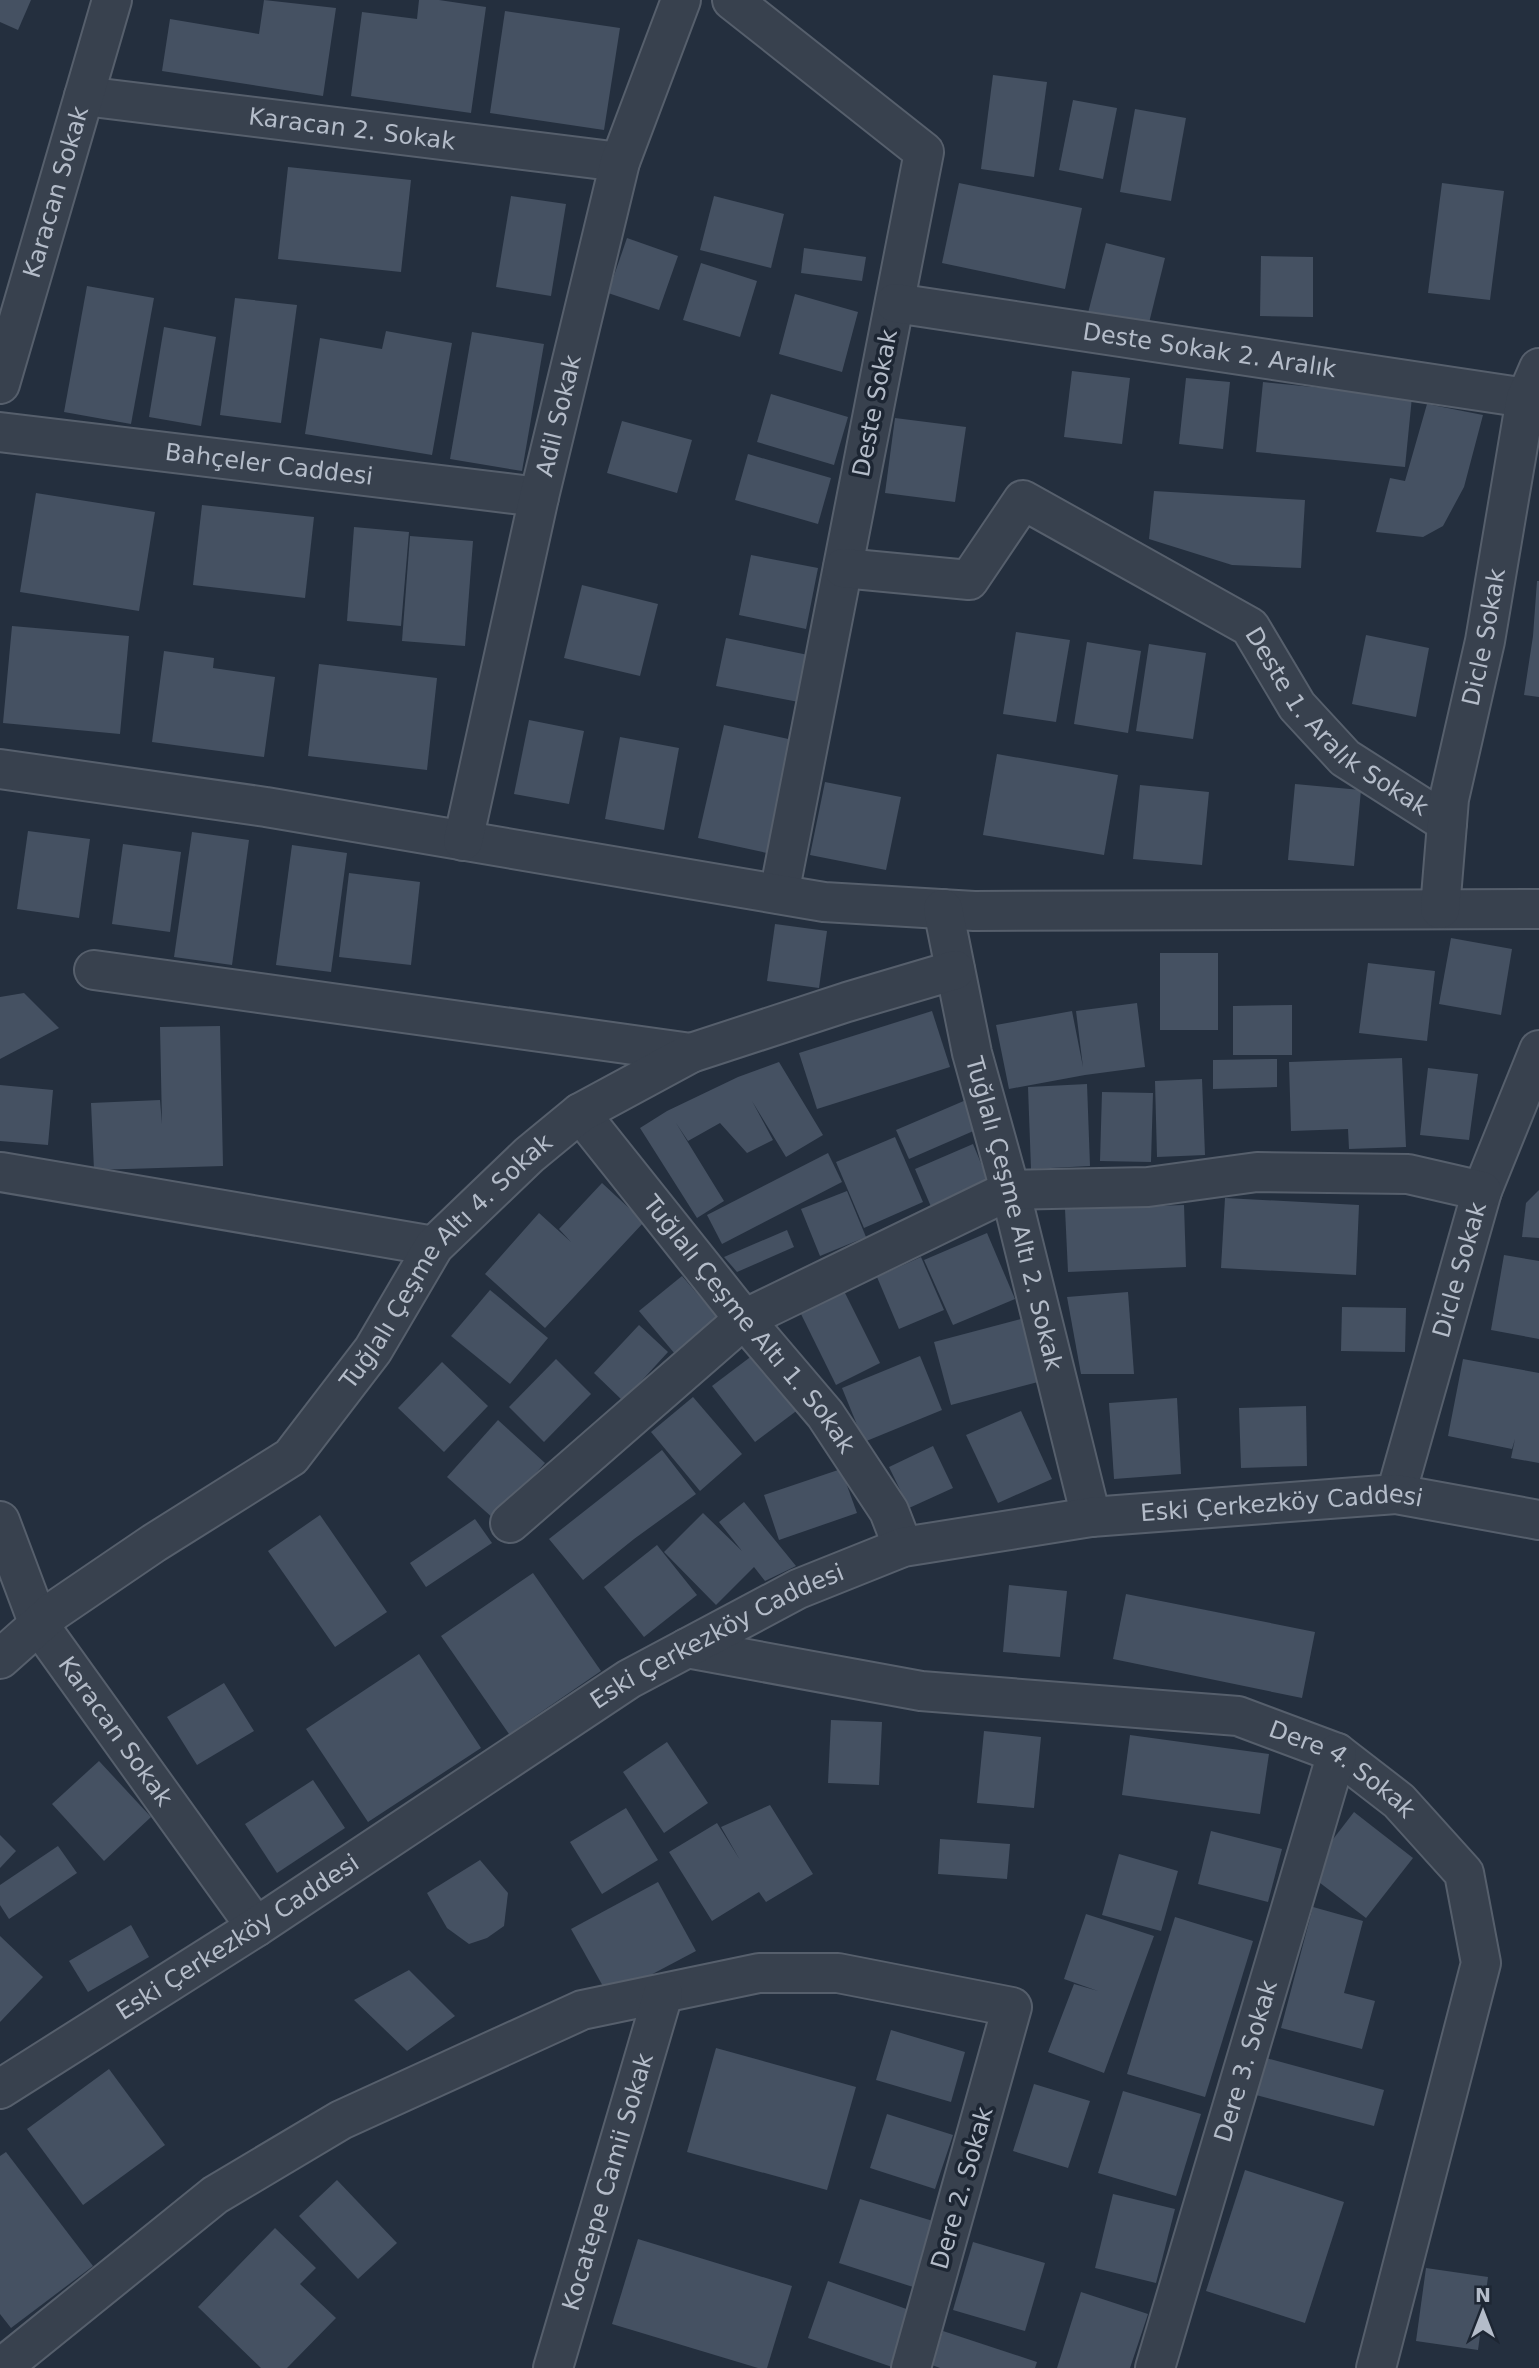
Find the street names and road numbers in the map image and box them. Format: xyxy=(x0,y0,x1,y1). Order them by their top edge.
street label: Karacan 2. Sokak xyxy=(247,102,457,156)
street label: Karacan Sokak xyxy=(18,103,94,281)
street label: Deste Sokak 2. Aralık xyxy=(1081,317,1338,383)
street label: Deste Sokak xyxy=(847,327,903,479)
street label: Adil Sokak xyxy=(530,352,587,479)
street label: Bahçeler Caddesi xyxy=(164,438,375,491)
street label: Dicle Sokak xyxy=(1457,566,1511,709)
street label: Deste 1. Aralık Sokak xyxy=(1239,622,1434,822)
street label: Tuğlalı Çeşme Altı 2. Sokak xyxy=(959,1053,1068,1374)
street label: Tuğlalı Çeşme Altı 4. Sokak xyxy=(334,1128,558,1395)
street label: Tuğlalı Çeşme Altı 1. Sokak xyxy=(637,1189,861,1459)
street label: Dicle Sokak xyxy=(1427,1199,1492,1341)
street label: Eski Çerkezköy Caddesi xyxy=(1139,1479,1425,1527)
street label: Eski Çerkezköy Caddesi xyxy=(585,1558,848,1715)
street label: Karacan Sokak xyxy=(52,1651,179,1812)
street label: Dere 4. Sokak xyxy=(1265,1715,1421,1824)
street label: Eski Çerkezköy Caddesi xyxy=(111,1849,364,2026)
street label: Dere 3. Sokak xyxy=(1209,1977,1283,2145)
street label: Kocatepe Camii Sokak xyxy=(557,2050,659,2314)
street label: Dere 2. Sokak xyxy=(925,2104,999,2272)

